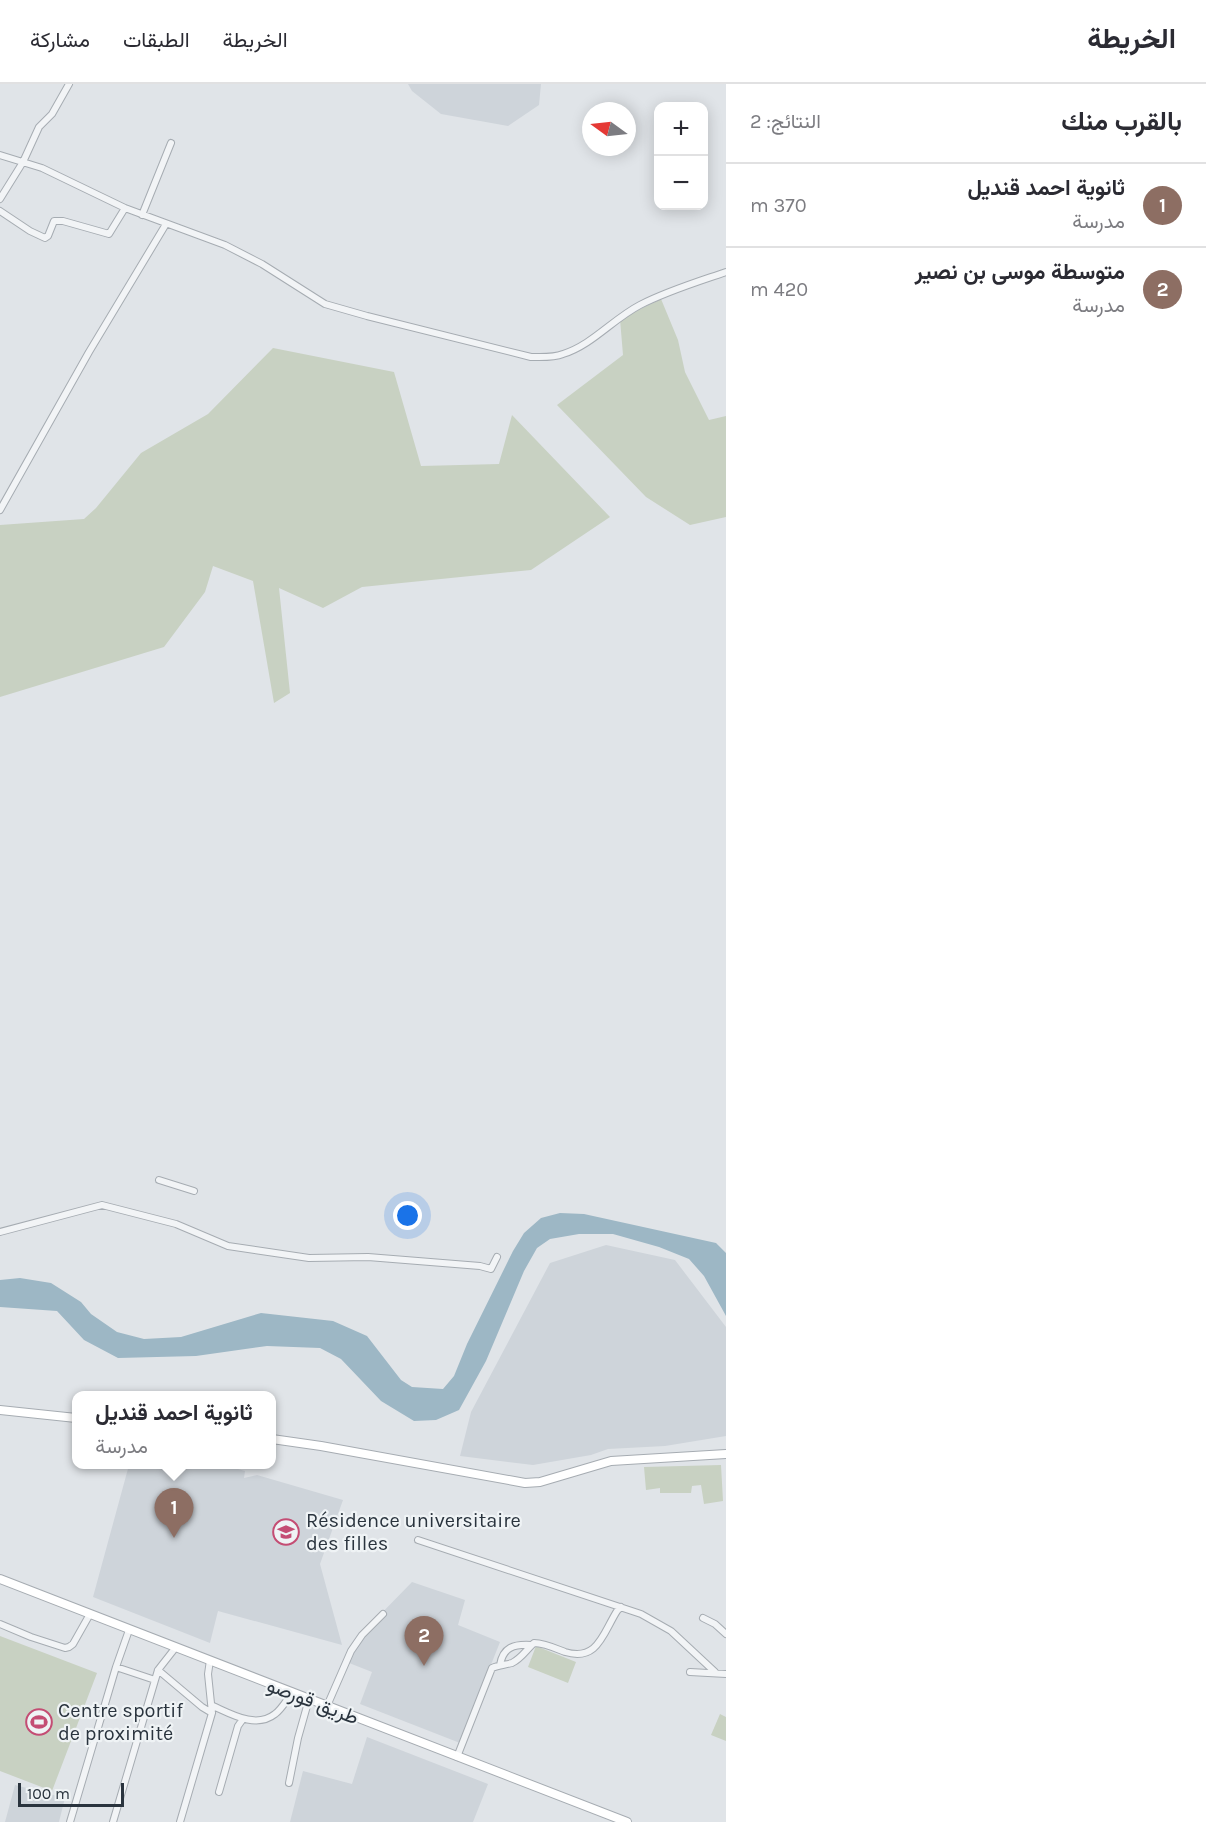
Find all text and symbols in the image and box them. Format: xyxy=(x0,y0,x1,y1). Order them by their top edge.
text: الخريطة xyxy=(1087,22,1176,55)
text: مشاركة xyxy=(30,28,90,52)
text: الطبقات xyxy=(123,28,190,52)
text: الخريطة xyxy=(223,28,288,52)
north arrow xyxy=(582,102,636,156)
map controls xyxy=(654,102,708,210)
button: + xyxy=(654,102,708,156)
text: بالقرب منك xyxy=(1061,106,1182,137)
text: النتائج: 2 xyxy=(750,110,821,133)
button: − xyxy=(654,156,708,210)
text: ثانوية احمد قنديل xyxy=(968,175,1125,201)
text: 370 m xyxy=(750,194,807,217)
text: 1 xyxy=(1159,194,1166,217)
text: مدرسة xyxy=(1072,210,1125,233)
text: متوسطة موسى بن نصير xyxy=(915,259,1125,285)
text: 420 m xyxy=(750,278,808,301)
text: 2 xyxy=(1156,278,1169,301)
text: مدرسة xyxy=(1072,294,1125,317)
your location xyxy=(393,1201,422,1230)
popup xyxy=(72,1391,276,1469)
text: ثانوية احمد قنديل xyxy=(95,1400,253,1426)
text: مدرسة xyxy=(95,1435,148,1458)
pin: 1 xyxy=(154,1488,194,1538)
place label: Résidence universitaire des filles xyxy=(306,1509,521,1555)
school or university icon: Résidence universitaire des filles xyxy=(271,1517,301,1547)
pin: 2 xyxy=(404,1616,444,1666)
street label: طريق قورصو xyxy=(263,1674,362,1730)
place label: Centre sportif de proximité xyxy=(58,1699,183,1745)
sports icon: Centre sportif de proximité xyxy=(24,1707,54,1737)
scale bar xyxy=(18,1780,124,1808)
text: 100 m xyxy=(27,1784,70,1803)

